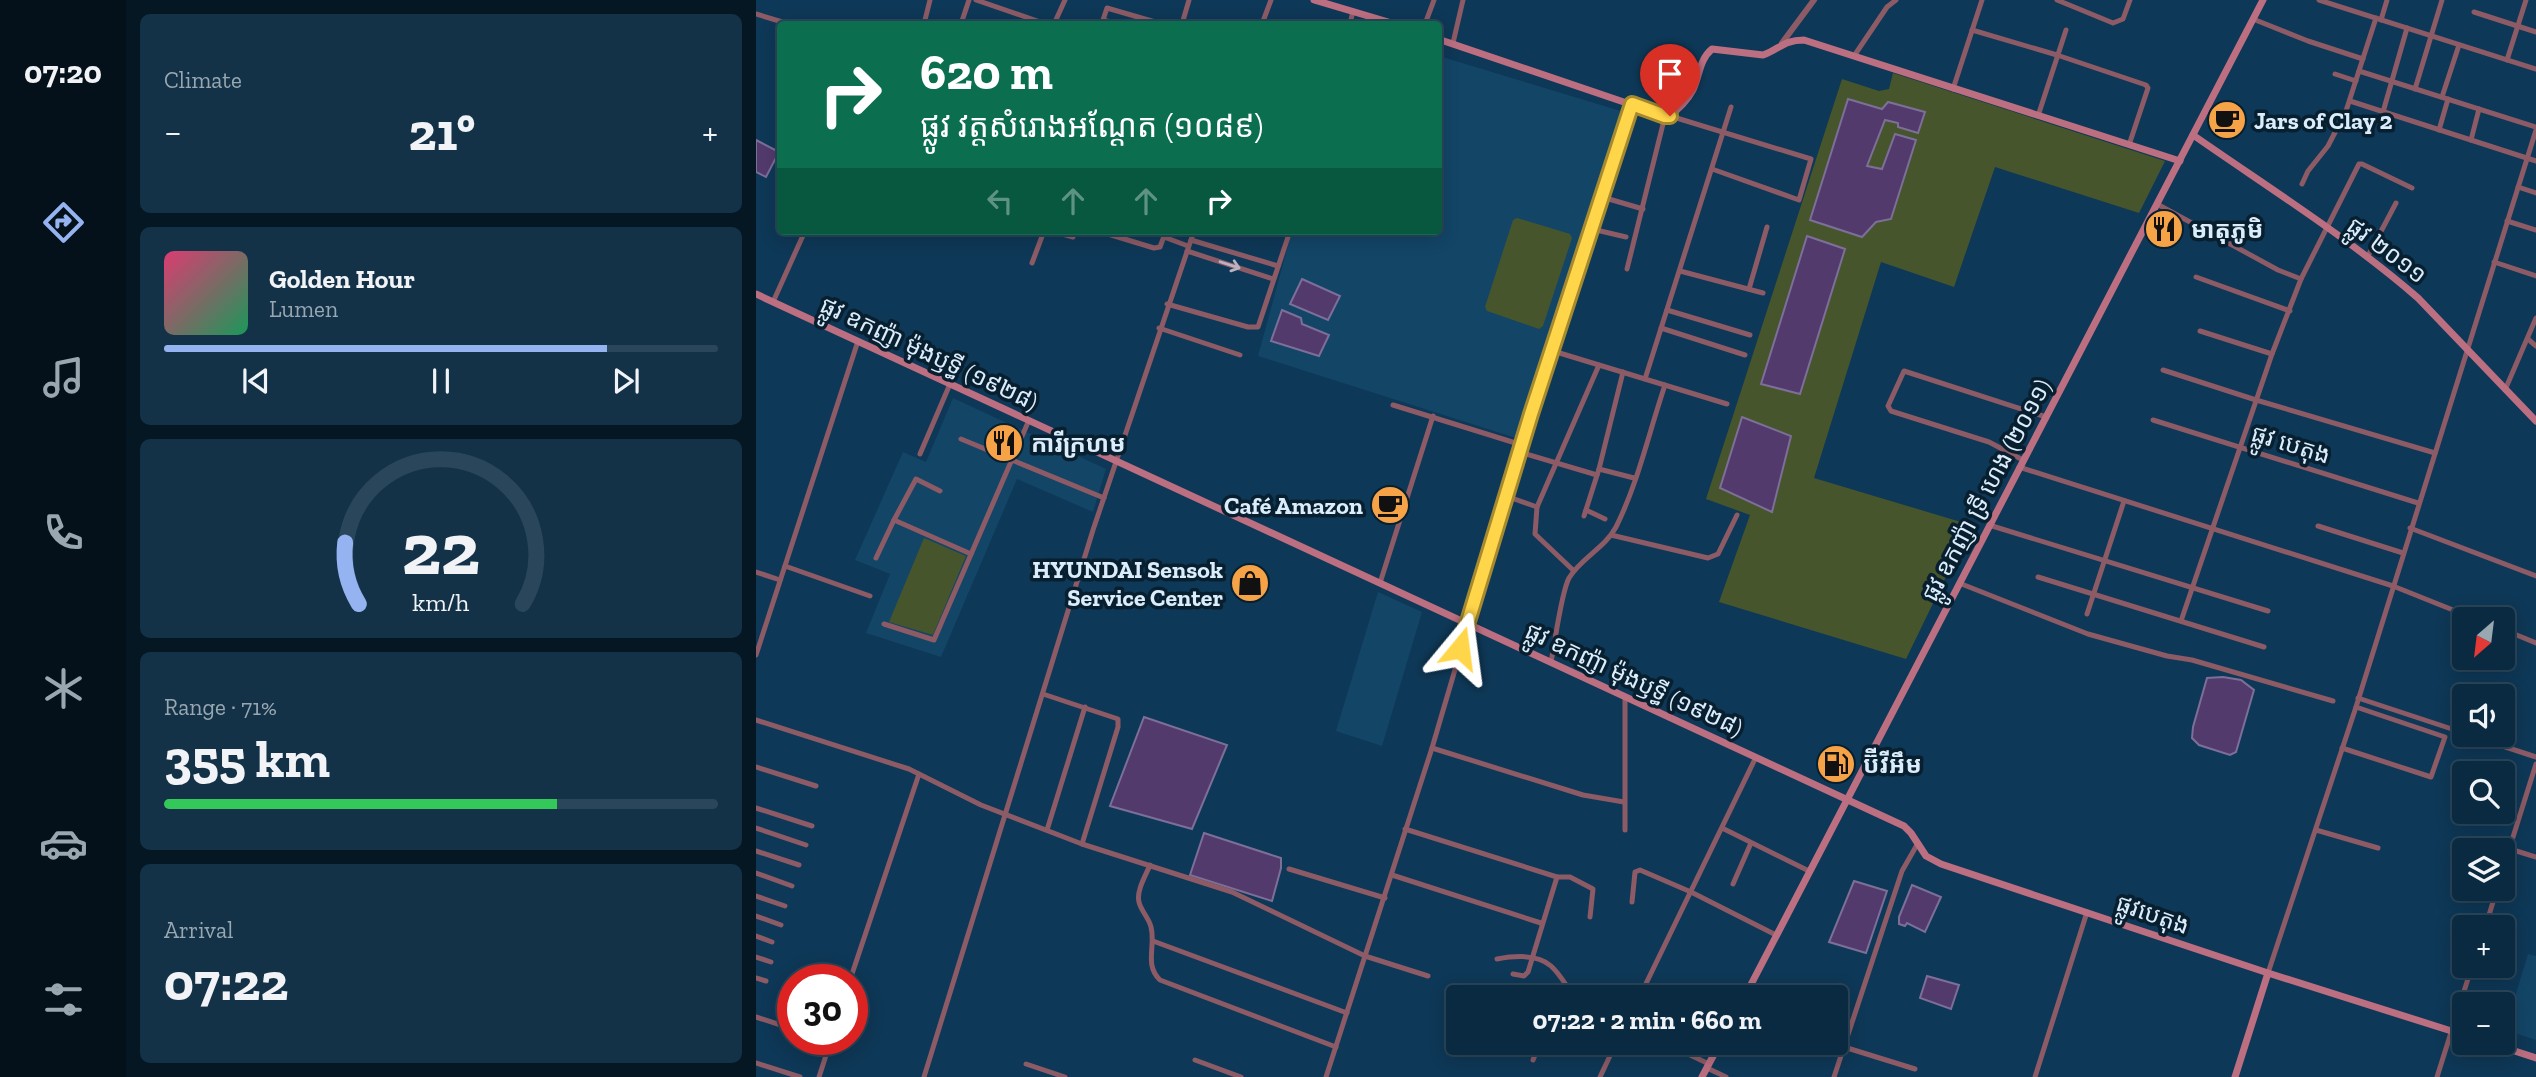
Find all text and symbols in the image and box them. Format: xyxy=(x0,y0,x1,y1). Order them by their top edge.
text: 620 m xyxy=(920,43,1053,102)
pin xyxy=(1640,44,1700,116)
icon: right xyxy=(805,49,896,140)
text: 07:20 xyxy=(24,53,102,91)
icon: arrive xyxy=(1651,55,1689,93)
text: Climate xyxy=(164,66,242,94)
cafe icon: Jars of Clay 2 xyxy=(2206,99,2248,141)
text: 21° xyxy=(408,101,475,163)
place label: Jars of Clay 2 xyxy=(2254,106,2392,135)
text: ផ្លូវ វត្តសំរោងអណ្ដែត (១០៨៩) xyxy=(920,107,1263,145)
text: − xyxy=(164,109,182,155)
text: + xyxy=(702,109,718,155)
icon: left xyxy=(981,182,1019,220)
icon: ahead xyxy=(1054,182,1092,220)
icon: ahead xyxy=(1127,182,1165,220)
icon: right xyxy=(1200,182,1238,220)
icon: directions xyxy=(39,198,88,247)
restaurant icon: មាតុភូមិ xyxy=(2143,208,2185,250)
street label: ផ្លូវ ២០១១ xyxy=(2337,211,2433,296)
place label: មាតុភូមិ xyxy=(2191,215,2263,244)
one-way arrow xyxy=(1219,260,1241,273)
text: Golden Hour xyxy=(269,263,415,295)
street label: ផ្លូវ ឧកញ៉ា ម៉ុងឫទ្ធី (១៩២៨) xyxy=(812,290,1042,424)
text: Lumen xyxy=(269,295,338,323)
icon: music xyxy=(39,353,88,402)
icon: previous xyxy=(237,362,275,400)
icon: pause xyxy=(422,362,460,400)
icon: next xyxy=(607,362,645,400)
street label: ផ្លូវ ឧកញ៉ា ទ្រី ហេង (២០១១) xyxy=(1915,374,2064,610)
street label: ផ្លូវ បេតុង xyxy=(2246,418,2334,477)
restaurant icon: ការីក្រហម xyxy=(983,422,1025,464)
place label: ការីក្រហម xyxy=(1031,429,1126,458)
cafe icon: Café Amazon xyxy=(1369,484,1411,526)
place label: Café Amazon xyxy=(1224,491,1363,520)
text: 22 xyxy=(402,506,480,594)
icon: phone xyxy=(39,508,88,557)
place label: HYUNDAI Sensok Service Center xyxy=(1032,555,1223,612)
shop icon: HYUNDAI Sensok Service Center xyxy=(1229,562,1271,604)
text: km/h xyxy=(412,587,470,617)
north arrow xyxy=(2452,607,2515,670)
map controls xyxy=(2452,607,2515,1055)
position arrow xyxy=(1423,611,1497,685)
street label: ផ្លូវ ឧកញ៉ា ម៉ុងឫទ្ធី (១៩២៨) xyxy=(1517,616,1747,750)
icon: climate xyxy=(39,664,88,713)
button: sound xyxy=(2452,684,2515,747)
text: Range · 71% xyxy=(164,693,277,721)
text: 355 km xyxy=(164,728,330,790)
fuel station icon: ប៊ីវីអឹម xyxy=(1815,743,1857,785)
place label: ប៊ីវីអឹម xyxy=(1863,747,1922,779)
button: search xyxy=(2452,761,2515,824)
icon: car xyxy=(39,819,88,868)
button: layers xyxy=(2452,838,2515,901)
street label: ផ្លូវបេតុង xyxy=(2110,888,2194,948)
button: + xyxy=(2452,915,2515,978)
text: Arrival xyxy=(164,916,233,944)
text: 07:22 xyxy=(164,951,288,1013)
speed limit sign: 30 xyxy=(777,964,868,1055)
icon: filters xyxy=(39,975,88,1024)
button: − xyxy=(2452,992,2515,1055)
text: 07:22 · 2 min · 660 m xyxy=(1533,1004,1761,1036)

